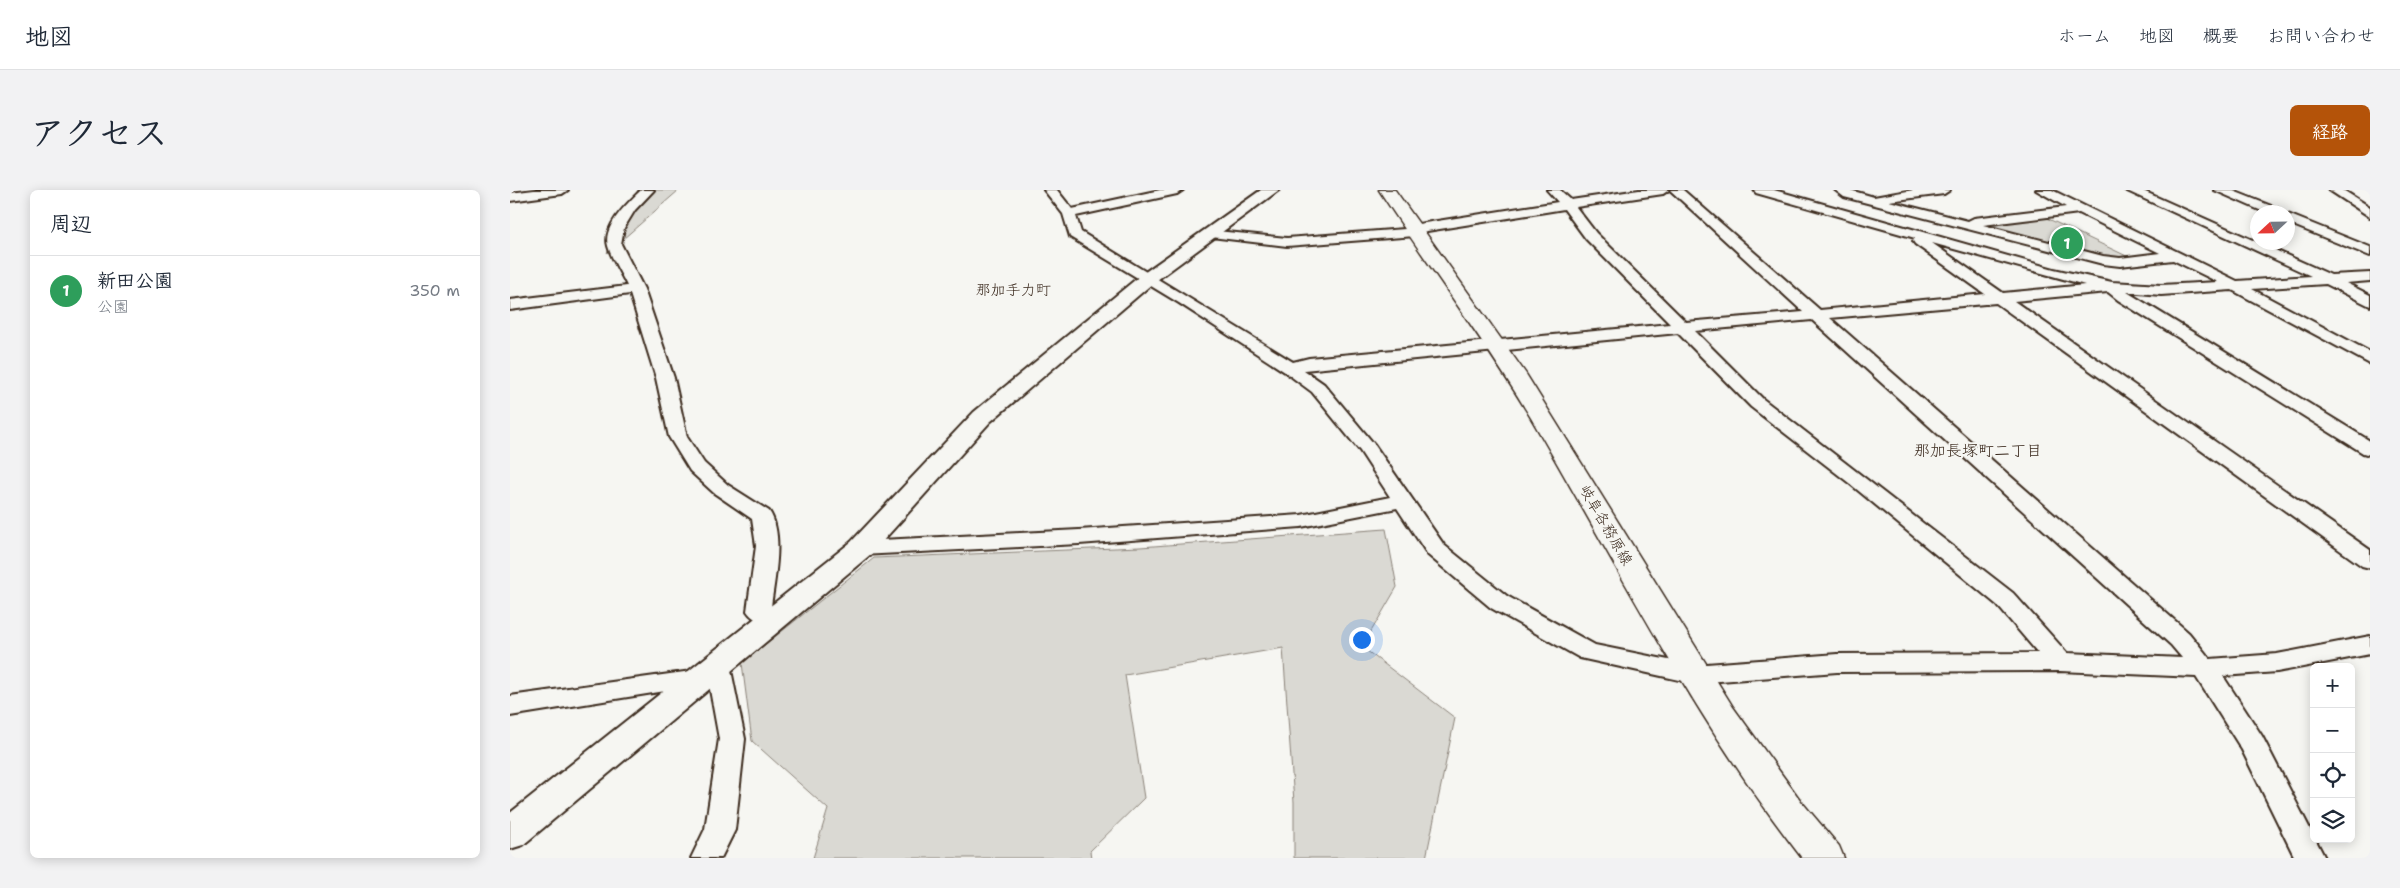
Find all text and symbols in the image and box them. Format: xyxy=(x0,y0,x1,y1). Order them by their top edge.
text: 地図 xyxy=(25,21,73,53)
text: ホーム xyxy=(2058,24,2111,48)
text: 地図 xyxy=(2139,24,2175,48)
text: 概要 xyxy=(2203,24,2239,48)
text: お問い合わせ xyxy=(2267,24,2375,48)
button: 経路 xyxy=(2290,105,2370,156)
text: アクセス xyxy=(30,109,168,156)
north arrow xyxy=(2250,205,2295,250)
text: 周辺 xyxy=(50,210,92,238)
pin: 1 xyxy=(2051,224,2083,262)
text: 新田公園 xyxy=(97,268,173,293)
text: 1 xyxy=(62,280,70,301)
text: 350 m xyxy=(409,280,460,301)
district label: 那加手力町 xyxy=(975,280,1051,300)
text: 公園 xyxy=(97,296,129,317)
district label: 那加長塚町二丁目 xyxy=(1914,440,2042,461)
street label: 岐阜各務原線 xyxy=(1575,481,1637,569)
your location xyxy=(1349,627,1375,653)
map controls xyxy=(2310,663,2355,843)
button: + xyxy=(2310,663,2355,708)
button: − xyxy=(2310,708,2355,753)
button: locate xyxy=(2310,753,2355,798)
button: layers xyxy=(2310,798,2355,843)

